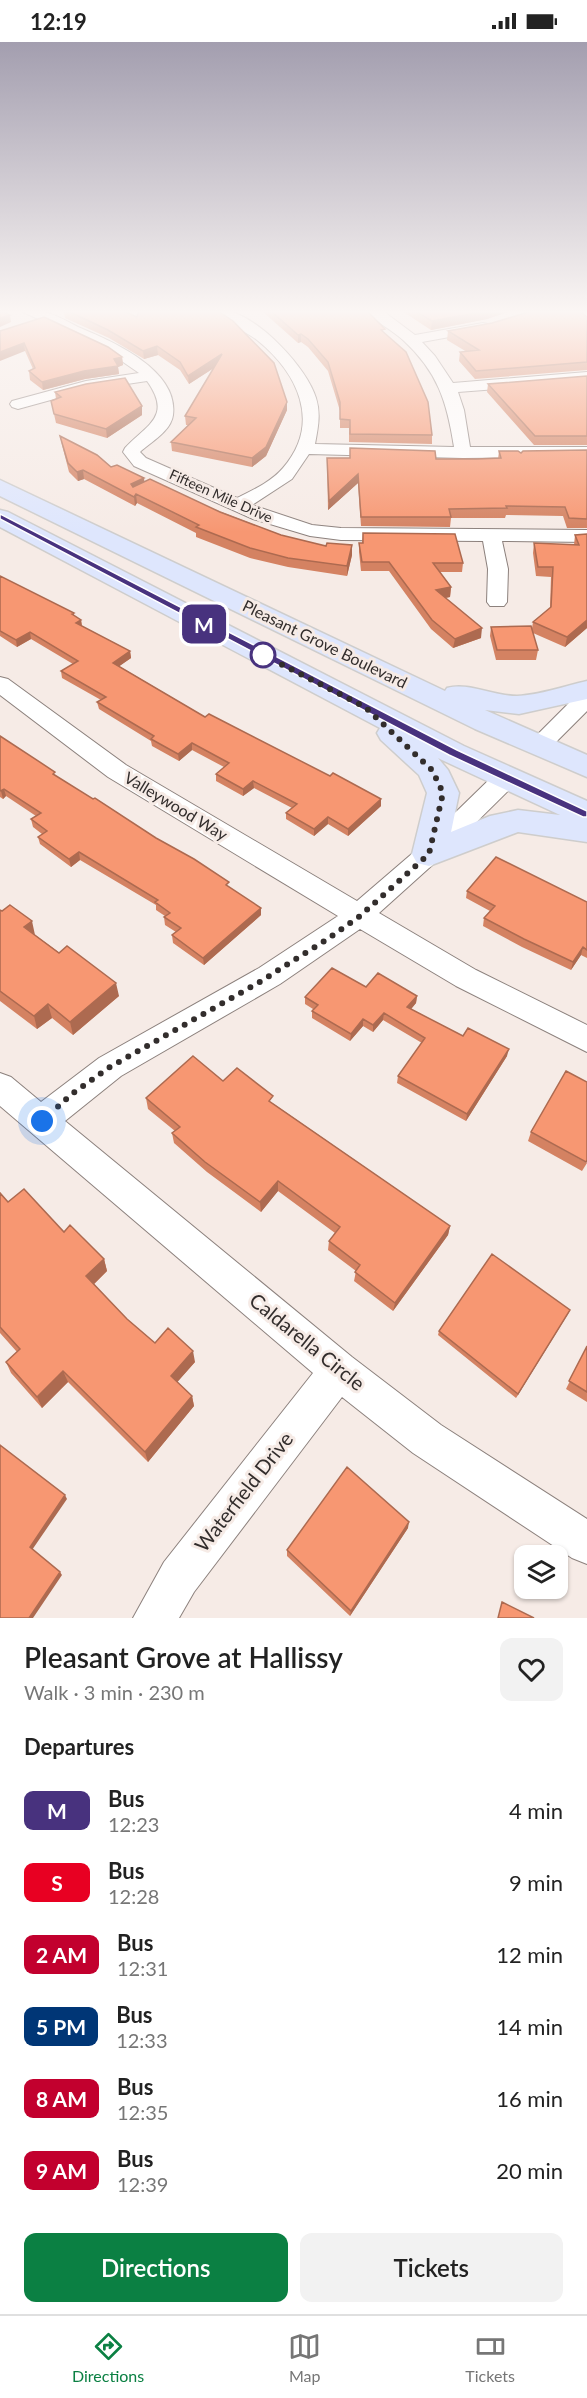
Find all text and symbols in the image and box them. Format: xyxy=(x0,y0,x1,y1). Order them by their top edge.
text: 12:19 xyxy=(30,8,87,35)
street label: Fifteen Mile Drive xyxy=(167,465,275,526)
street label: Pleasant Grove Boulevard xyxy=(240,595,411,692)
line badge: M xyxy=(184,604,224,644)
text: M xyxy=(194,612,214,637)
unlabelled marker xyxy=(250,642,276,668)
street label: Valleywood Way xyxy=(121,767,232,844)
your location xyxy=(27,1106,57,1136)
street label: Caldarella Circle xyxy=(245,1288,370,1395)
street label: Waterfield Drive xyxy=(189,1427,297,1556)
map controls xyxy=(514,1545,568,1599)
button: layers xyxy=(514,1545,568,1599)
button: heart xyxy=(500,1638,563,1701)
text: Pleasant Grove at Hallissy xyxy=(24,1640,343,1674)
text: Walk · 3 min · 230 m xyxy=(24,1680,205,1704)
text: Departures xyxy=(24,1733,134,1760)
text: Bus xyxy=(108,1785,144,1812)
text: 4 min xyxy=(509,1797,563,1824)
text: M xyxy=(47,1798,67,1823)
text: 12:23 xyxy=(108,1812,159,1836)
text: Bus xyxy=(108,1857,144,1884)
text: 9 min xyxy=(509,1869,563,1896)
text: S xyxy=(51,1870,63,1895)
text: 12:28 xyxy=(108,1884,159,1908)
text: Bus xyxy=(117,1929,153,1956)
text: 12 min xyxy=(496,1941,563,1968)
text: 2 AM xyxy=(36,1942,87,1967)
text: 12:31 xyxy=(117,1956,168,1980)
text: Bus xyxy=(116,2001,153,2028)
text: 14 min xyxy=(496,2013,563,2040)
text: 5 PM xyxy=(36,2014,86,2039)
text: 12:33 xyxy=(116,2028,168,2052)
text: Bus xyxy=(117,2073,153,2100)
text: 16 min xyxy=(496,2085,563,2112)
text: 8 AM xyxy=(36,2086,87,2111)
text: 12:35 xyxy=(117,2100,168,2124)
text: Bus xyxy=(117,2145,153,2172)
text: 20 min xyxy=(496,2157,563,2184)
text: 9 AM xyxy=(36,2158,87,2183)
text: 12:39 xyxy=(117,2172,168,2196)
button: Directions xyxy=(24,2233,288,2302)
button: Tickets xyxy=(300,2233,563,2302)
tab: Directions xyxy=(72,2330,144,2385)
tab: Map xyxy=(288,2330,321,2385)
tab: Tickets xyxy=(465,2330,515,2385)

